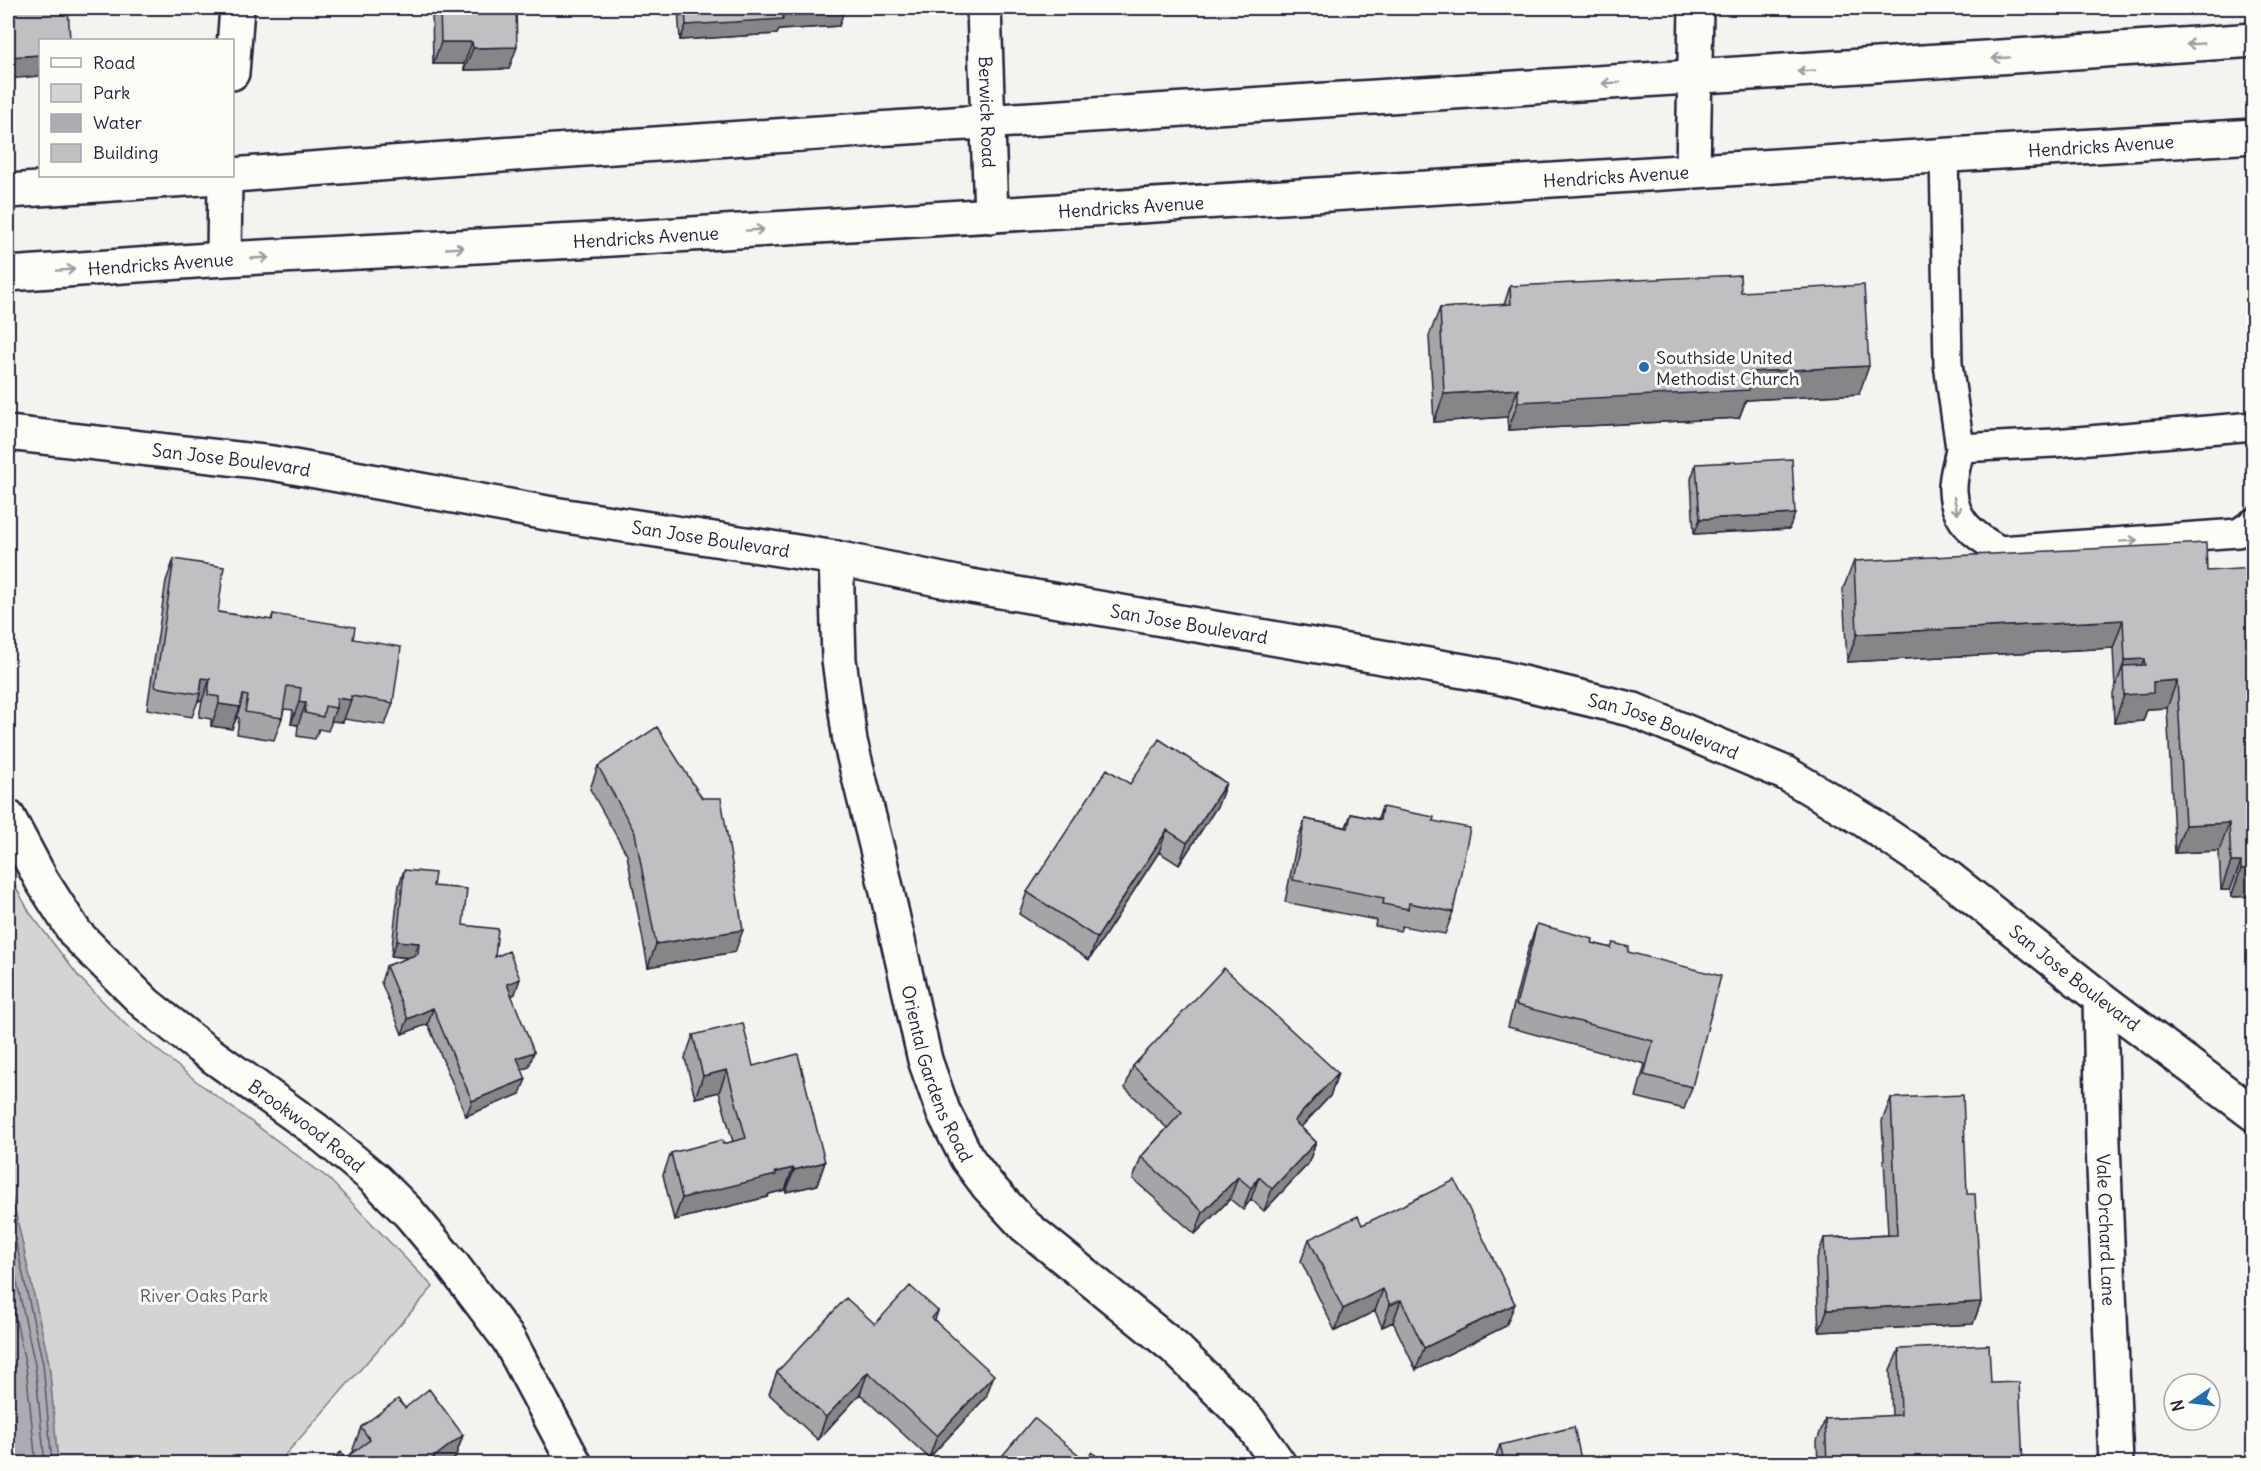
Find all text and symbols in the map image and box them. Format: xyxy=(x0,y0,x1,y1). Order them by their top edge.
legend xyxy=(39,39,234,177)
one-way arrow xyxy=(2186,39,2206,50)
text: Road xyxy=(93,51,136,74)
one-way arrow xyxy=(1991,52,2011,63)
street label: Berwick Road xyxy=(974,56,1001,169)
one-way arrow xyxy=(1797,65,1817,76)
one-way arrow xyxy=(1602,78,1622,89)
text: Park xyxy=(93,81,130,104)
text: Water xyxy=(93,111,143,134)
street label: Hendricks Avenue xyxy=(2027,130,2175,162)
text: Building xyxy=(93,141,158,164)
street label: Hendricks Avenue xyxy=(1542,160,1690,192)
street label: Hendricks Avenue xyxy=(1057,190,1205,222)
street label: Hendricks Avenue xyxy=(572,221,720,253)
one-way arrow xyxy=(744,225,764,236)
one-way arrow xyxy=(445,242,465,253)
street label: Hendricks Avenue xyxy=(87,247,234,280)
one-way arrow xyxy=(250,252,270,263)
one-way arrow xyxy=(55,265,75,276)
place label: Southside United Methodist Church xyxy=(1656,346,1799,390)
marker: Southside United Methodist Church xyxy=(1637,360,1651,374)
street label: San Jose Boulevard xyxy=(151,438,313,481)
one-way arrow xyxy=(1951,496,1963,515)
street label: San Jose Boulevard xyxy=(630,515,792,562)
one-way arrow xyxy=(2119,535,2139,546)
street label: San Jose Boulevard xyxy=(1109,599,1270,649)
street label: San Jose Boulevard xyxy=(1586,688,1742,764)
street label: San Jose Boulevard xyxy=(2005,919,2145,1036)
street label: Oriental Gardens Road xyxy=(897,983,979,1166)
street label: Brookwood Road xyxy=(244,1074,370,1177)
street label: Vale Orchard Lane xyxy=(2092,1154,2121,1306)
park label: River Oaks Park xyxy=(140,1284,268,1307)
north arrow xyxy=(2162,1372,2222,1432)
text: N xyxy=(2166,1398,2188,1413)

